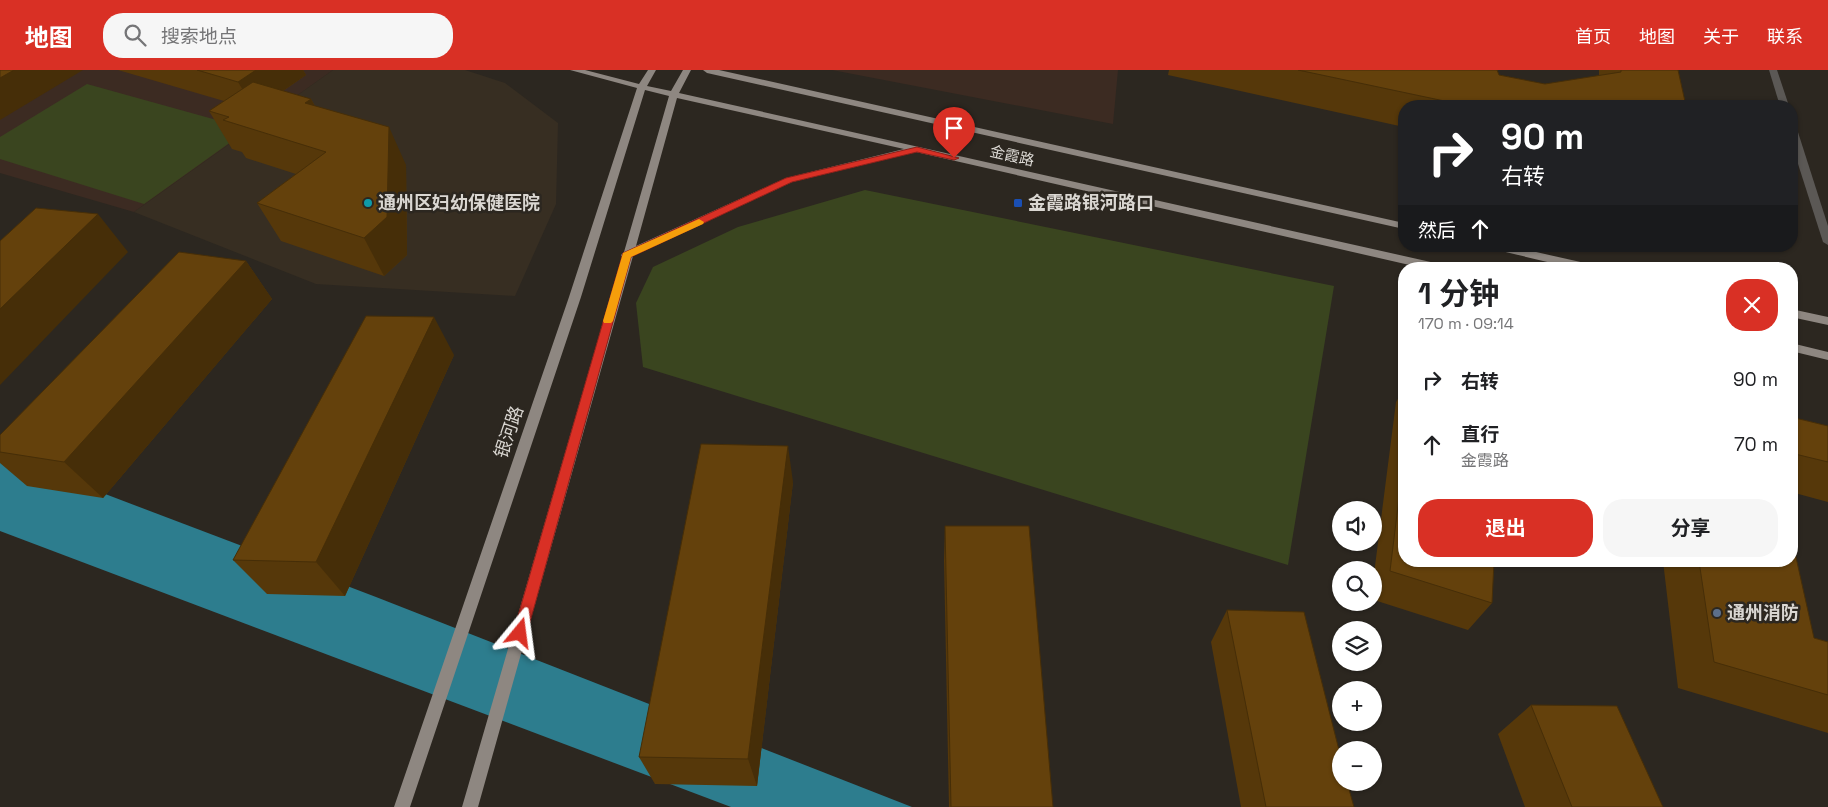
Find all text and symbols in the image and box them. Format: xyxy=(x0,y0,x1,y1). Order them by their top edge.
search box xyxy=(103,13,453,58)
icon: search xyxy=(121,21,149,49)
text: 地图 xyxy=(25,22,73,53)
text: 搜索地点 xyxy=(161,24,237,49)
text: 首页 xyxy=(1575,25,1611,48)
text: 地图 xyxy=(1639,25,1675,48)
text: 关于 xyxy=(1703,25,1739,48)
text: 联系 xyxy=(1767,25,1803,48)
pin xyxy=(933,107,975,158)
icon: arrive xyxy=(940,114,968,142)
text: 90 m xyxy=(1501,115,1584,159)
icon: right xyxy=(1418,120,1483,185)
street label: 金霞路 xyxy=(988,141,1036,170)
text: 右转 xyxy=(1501,162,1545,190)
place label: 通州区妇幼保健医院 xyxy=(378,191,540,214)
place label: 金霞路银河路口 xyxy=(1028,191,1154,214)
marker: 通州区妇幼保健医院 xyxy=(362,197,374,209)
marker: 金霞路银河路口 xyxy=(1012,197,1024,209)
icon: ahead xyxy=(1466,215,1494,243)
text: 然后 xyxy=(1418,218,1456,243)
text: 1 分钟 xyxy=(1418,274,1499,313)
button: close xyxy=(1726,279,1778,331)
text: 170 m · 09:14 xyxy=(1418,313,1514,334)
icon: right xyxy=(1418,366,1446,394)
text: 90 m xyxy=(1733,367,1778,392)
text: 右转 xyxy=(1461,369,1499,394)
street label: 银河路 xyxy=(489,403,528,461)
text: 直行 xyxy=(1461,422,1499,447)
icon: ahead xyxy=(1418,431,1446,459)
text: 70 m xyxy=(1734,432,1778,457)
text: 金霞路 xyxy=(1461,450,1509,471)
button: 退出 xyxy=(1418,499,1593,557)
button: 分享 xyxy=(1603,499,1778,557)
map controls xyxy=(1332,501,1382,791)
button: sound xyxy=(1332,501,1382,551)
button: search xyxy=(1332,561,1382,611)
place label: 通州消防 xyxy=(1727,601,1799,624)
position arrow xyxy=(493,606,545,658)
marker: 通州消防 xyxy=(1711,607,1723,619)
button: layers xyxy=(1332,621,1382,671)
button: + xyxy=(1332,681,1382,731)
button: − xyxy=(1332,741,1382,791)

